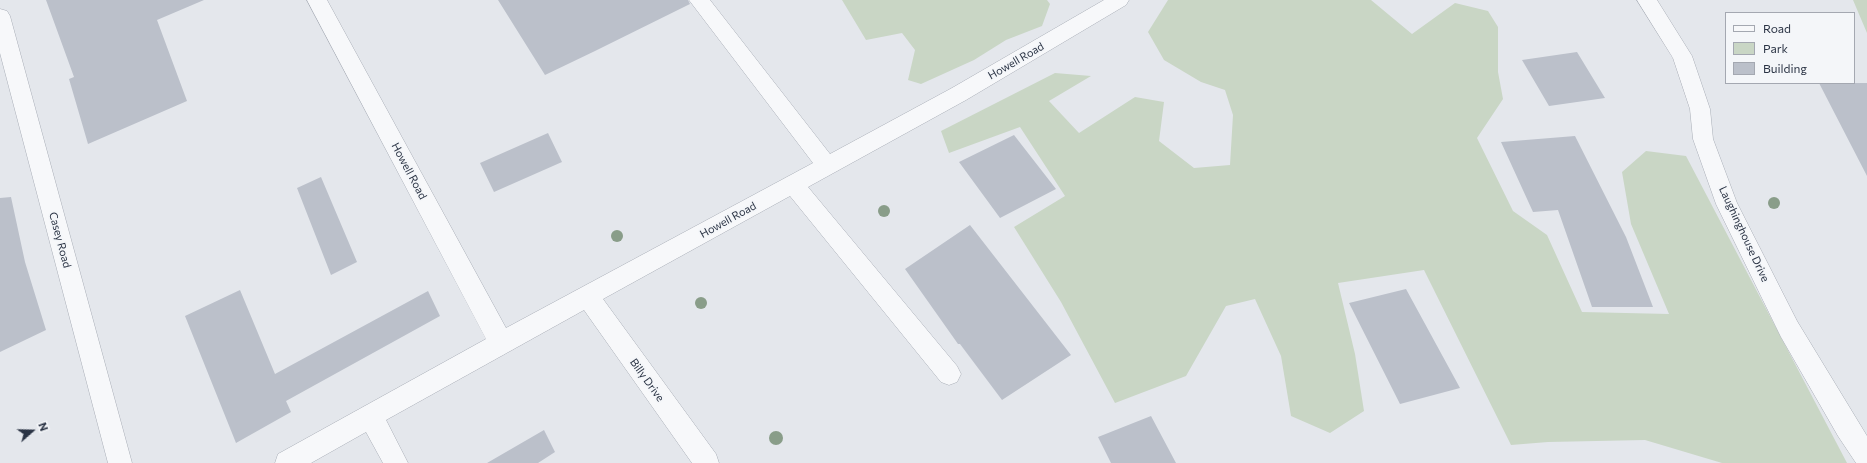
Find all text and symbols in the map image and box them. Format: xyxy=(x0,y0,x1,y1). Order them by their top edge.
legend xyxy=(1725,12,1855,84)
text: Road xyxy=(1763,21,1791,35)
street label: Howell Road xyxy=(986,40,1046,82)
text: Park xyxy=(1763,41,1788,55)
text: Building xyxy=(1763,61,1807,75)
street label: Howell Road xyxy=(389,140,429,202)
street label: Laughinghouse Drive xyxy=(1716,184,1772,284)
street label: Howell Road xyxy=(698,199,758,241)
street label: Casey Road xyxy=(46,211,74,269)
street label: Billy Drive xyxy=(627,356,667,404)
north arrow xyxy=(12,411,52,451)
text: N xyxy=(36,421,51,433)

